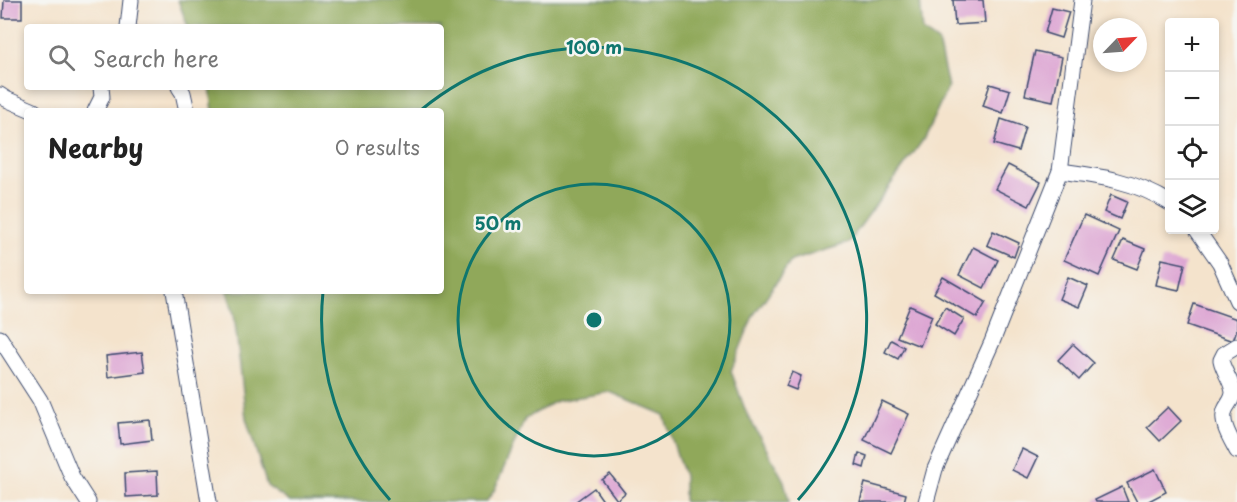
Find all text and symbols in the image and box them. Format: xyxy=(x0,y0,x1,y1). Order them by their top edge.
north arrow xyxy=(1093,18,1147,72)
map controls xyxy=(1165,18,1219,234)
button: + xyxy=(1165,18,1219,72)
search box xyxy=(24,24,444,90)
text: 100 m xyxy=(566,33,622,60)
icon: search xyxy=(45,41,78,74)
text: Search here xyxy=(93,41,219,74)
button: − xyxy=(1165,72,1219,126)
button: locate xyxy=(1165,126,1219,180)
text: Nearby xyxy=(48,128,143,167)
text: 0 results xyxy=(335,132,420,162)
button: layers xyxy=(1165,180,1219,234)
text: 50 m xyxy=(475,209,521,236)
centre of rings xyxy=(584,310,604,330)

